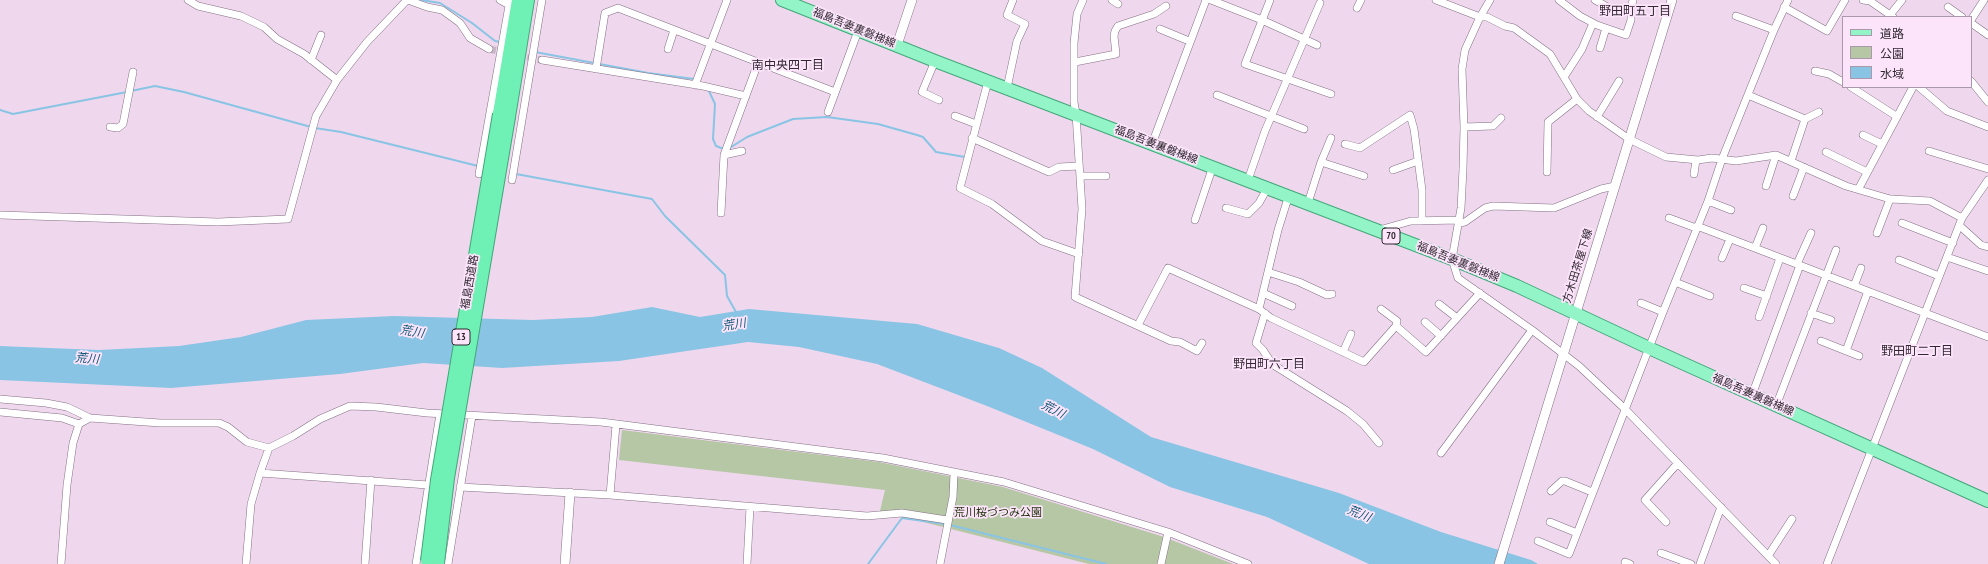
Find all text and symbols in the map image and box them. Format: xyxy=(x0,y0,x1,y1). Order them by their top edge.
street label: 福島吾妻裏磐梯線 xyxy=(811,5,897,51)
district label: 野田町五丁目 xyxy=(1599,5,1671,19)
legend xyxy=(1842,16,1972,88)
text: 道路 xyxy=(1880,26,1904,41)
text: 公園 xyxy=(1880,46,1904,61)
district label: 南中央四丁目 xyxy=(752,59,824,73)
text: 水域 xyxy=(1880,66,1904,81)
street label: 福島吾妻裏磐梯線 xyxy=(1113,123,1199,167)
street label: 方木田茶屋下線 xyxy=(1560,227,1596,305)
road number: 70 xyxy=(1382,228,1400,244)
street label: 福島吾妻裏磐梯線 xyxy=(1415,239,1501,285)
street label: 福島西道路 xyxy=(459,254,481,310)
water label: 荒川 xyxy=(721,316,747,334)
water label: 荒川 xyxy=(399,323,425,341)
road number: 13 xyxy=(452,329,470,345)
district label: 野田町二丁目 xyxy=(1881,345,1953,359)
water label: 荒川 xyxy=(75,351,99,367)
district label: 野田町六丁目 xyxy=(1233,358,1305,372)
street label: 福島吾妻裏磐梯線 xyxy=(1710,371,1796,419)
water label: 荒川 xyxy=(1039,398,1067,422)
water label: 荒川 xyxy=(1345,503,1373,525)
park label: 荒川桜づつみ公園 xyxy=(954,506,1042,520)

